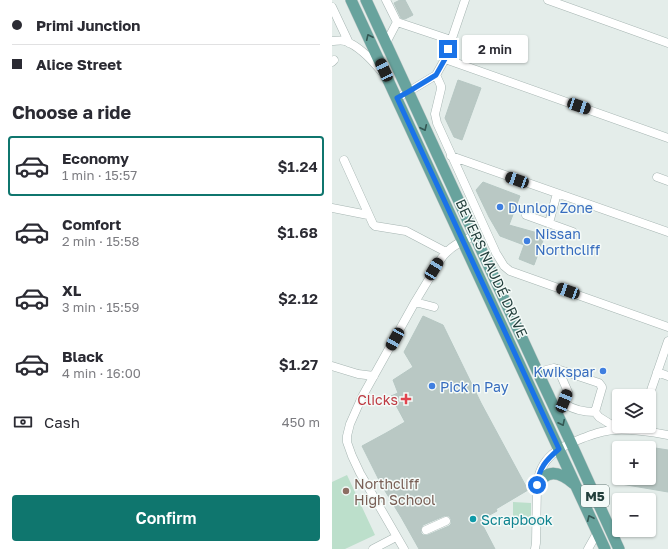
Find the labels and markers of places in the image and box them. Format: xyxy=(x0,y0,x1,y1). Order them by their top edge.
place label: Dunlop Zone xyxy=(508,199,593,216)
marker: Dunlop Zone xyxy=(495,202,505,212)
place label: Nissan Northcliff xyxy=(535,225,600,258)
marker: Nissan Northcliff xyxy=(522,236,532,246)
place label: Kwikspar xyxy=(533,363,596,380)
marker: Kwikspar xyxy=(598,366,608,376)
place label: Pick n Pay xyxy=(440,378,509,395)
marker: Pick n Pay xyxy=(427,381,437,391)
place label: Clicks xyxy=(357,391,398,408)
marker: Clicks xyxy=(401,394,411,404)
place label: Northcliff High School xyxy=(354,475,436,508)
marker: Northcliff High School xyxy=(341,486,351,496)
place label: Scrapbook xyxy=(481,511,553,528)
marker: Scrapbook xyxy=(468,514,478,524)

